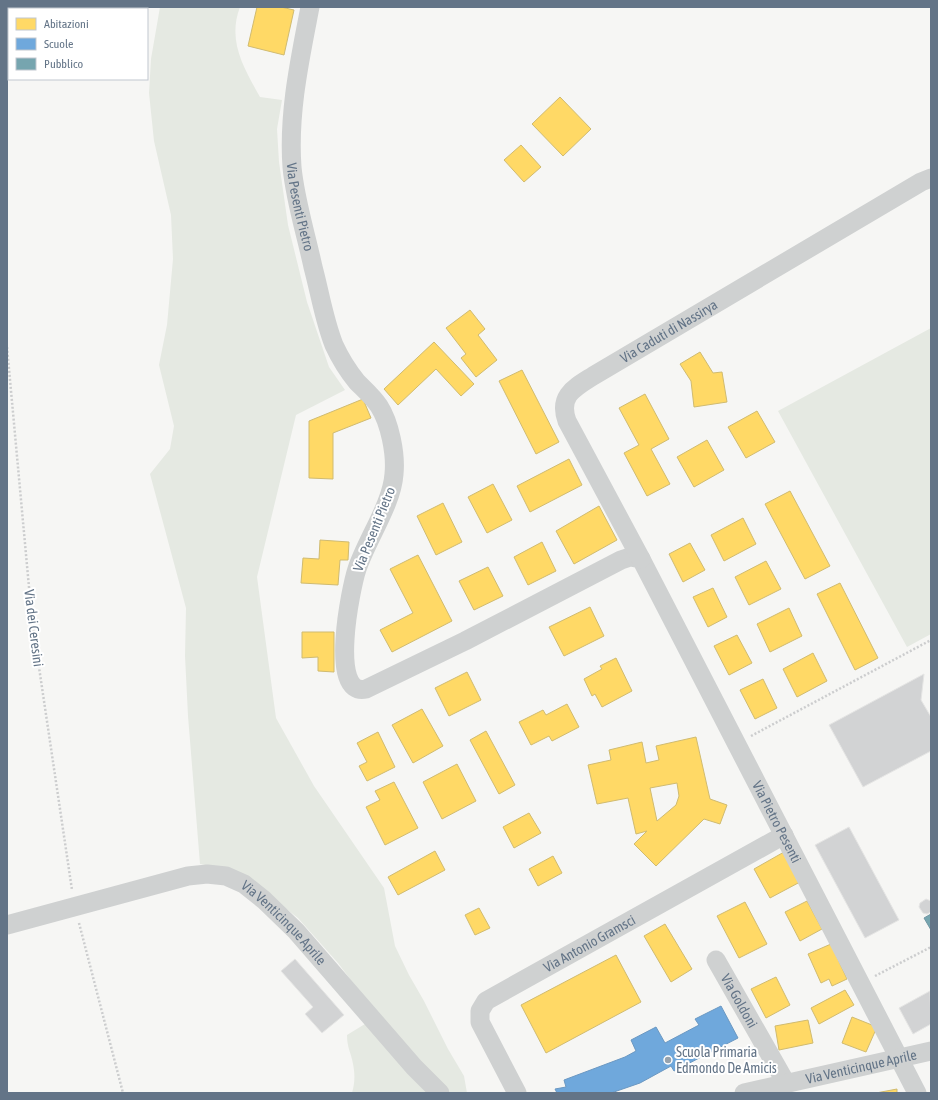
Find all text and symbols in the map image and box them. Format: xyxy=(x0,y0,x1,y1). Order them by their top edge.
legend xyxy=(8,8,148,80)
text: Abitazioni xyxy=(44,17,89,31)
text: Scuole xyxy=(44,37,73,51)
text: Pubblico xyxy=(44,57,83,71)
street label: Via Pesenti Pietro xyxy=(284,162,317,253)
street label: Via Caduti di Nassirya xyxy=(617,296,720,366)
street label: Via Pesenti Pietro xyxy=(350,484,398,574)
street label: Via dei Ceresini xyxy=(21,588,47,668)
street label: Via Pietro Pesenti xyxy=(749,778,805,866)
street label: Via Venticinque Aprile xyxy=(238,877,330,968)
street label: Via Antonio Gramsci xyxy=(541,912,638,975)
street label: Via Goldoni xyxy=(718,971,761,1031)
place label: Scuola Primaria Edmondo De Amicis xyxy=(676,1044,777,1076)
street label: Via Venticinque Aprile xyxy=(804,1046,918,1087)
marker: Scuola Primaria Edmondo De Amicis xyxy=(663,1055,673,1065)

